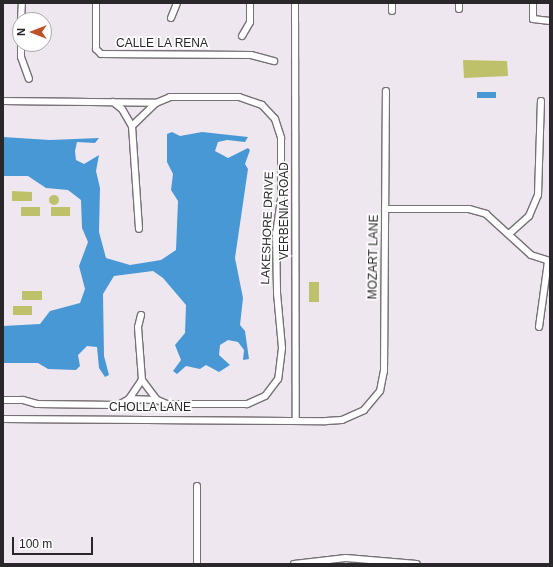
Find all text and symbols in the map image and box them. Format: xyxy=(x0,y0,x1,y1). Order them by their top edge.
north arrow xyxy=(12,12,52,52)
text: N xyxy=(15,28,27,36)
street label: CALLE LA RENA xyxy=(116,37,208,51)
street label: VERBENIA ROAD xyxy=(278,162,292,260)
street label: LAKESHORE DRIVE xyxy=(259,171,277,285)
street label: MOZART LANE xyxy=(366,214,382,300)
street label: CHOLLA LANE xyxy=(109,401,191,415)
scale bar xyxy=(14,529,95,555)
text: 100 m xyxy=(19,537,52,551)

